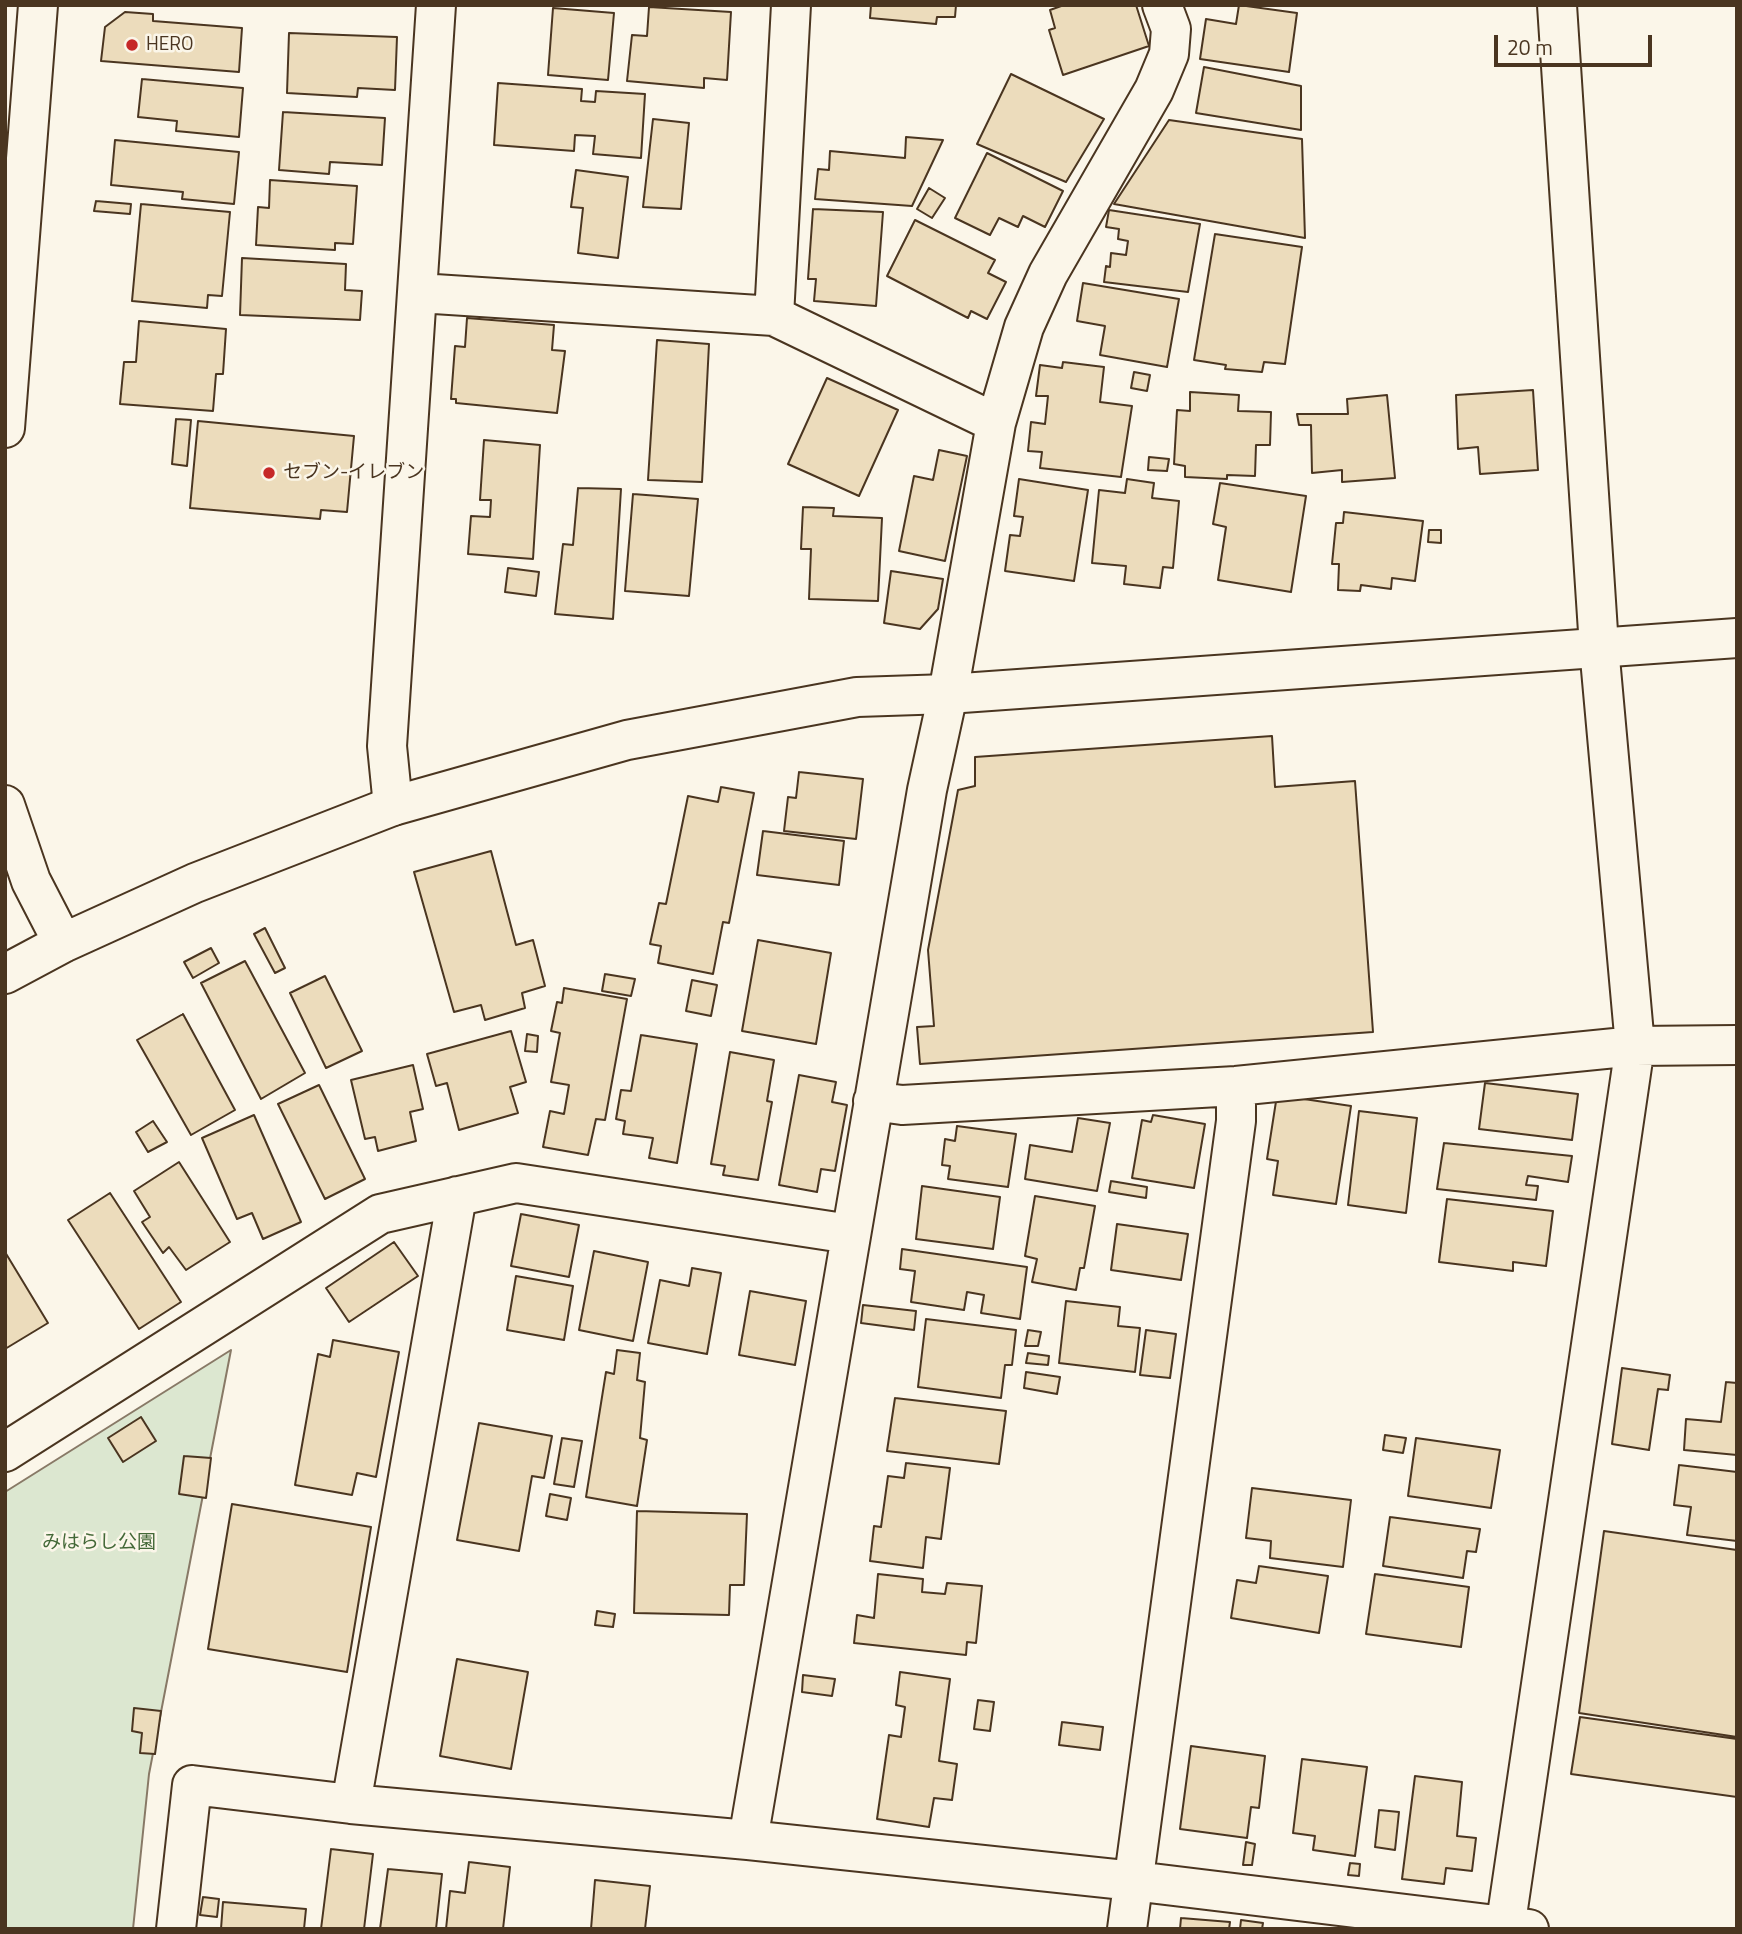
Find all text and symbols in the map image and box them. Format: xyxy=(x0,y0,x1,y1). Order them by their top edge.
scale bar xyxy=(1497,21,1654,65)
text: 20 m xyxy=(1507,31,1553,63)
place label: HERO xyxy=(146,34,194,56)
marker: HERO xyxy=(124,37,140,53)
place label: セブン-イレブン xyxy=(283,462,424,484)
marker: セブン-イレブン xyxy=(261,465,277,481)
park label: みはらし公園 xyxy=(42,1532,156,1554)

